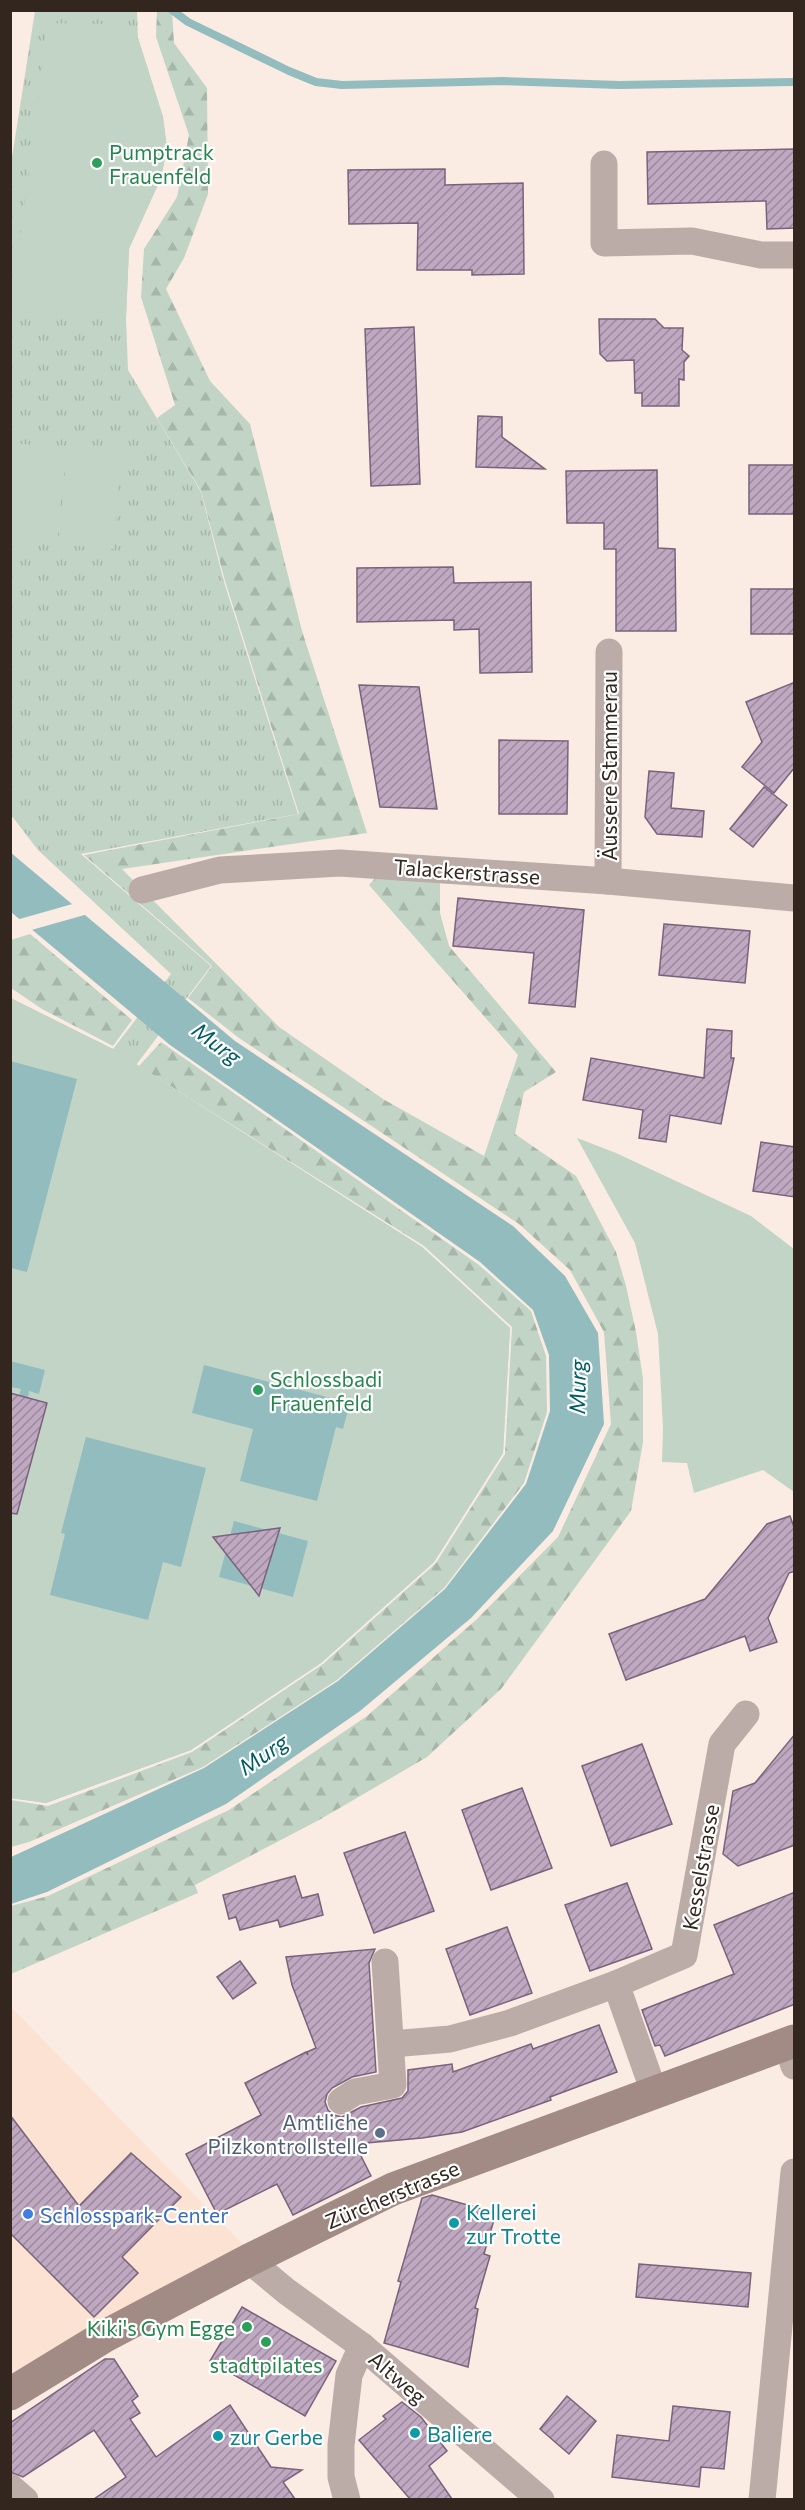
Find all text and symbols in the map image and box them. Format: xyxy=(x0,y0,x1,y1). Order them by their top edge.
place label: Pumptrack Frauenfeld xyxy=(109,139,214,188)
marker: Pumptrack Frauenfeld xyxy=(90,156,104,170)
street label: Äussere Stammerau xyxy=(596,671,621,861)
street label: Talackerstrasse xyxy=(393,853,541,889)
water label: Murg xyxy=(187,1016,248,1071)
water label: Murg xyxy=(563,1359,591,1414)
place label: Schlossbadi Frauenfeld xyxy=(270,1366,382,1415)
marker: Schlossbadi Frauenfeld xyxy=(251,1383,265,1397)
water label: Murg xyxy=(233,1727,294,1780)
street label: Kesselstrasse xyxy=(677,1802,723,1932)
place label: Amtliche Pilzkontrollstelle xyxy=(208,2109,368,2158)
marker: Amtliche Pilzkontrollstelle xyxy=(373,2126,387,2140)
street label: Zürcherstrasse xyxy=(321,2155,463,2233)
place label: Kellerei zur Trotte xyxy=(466,2199,561,2248)
place label: Schlosspark-Center xyxy=(40,2202,229,2227)
marker: Schlosspark-Center xyxy=(21,2207,35,2221)
marker: Kellerei zur Trotte xyxy=(447,2216,461,2230)
place label: Kiki's Gym Egge xyxy=(87,2315,235,2340)
marker: Kiki's Gym Egge xyxy=(240,2320,254,2334)
marker: stadtpilates xyxy=(259,2335,273,2349)
street label: Altweg xyxy=(364,2345,432,2409)
place label: stadtpilates xyxy=(209,2352,323,2377)
place label: Baliere xyxy=(427,2421,492,2446)
place label: zur Gerbe xyxy=(230,2424,323,2449)
marker: Baliere xyxy=(408,2426,422,2440)
marker: zur Gerbe xyxy=(211,2429,225,2443)

